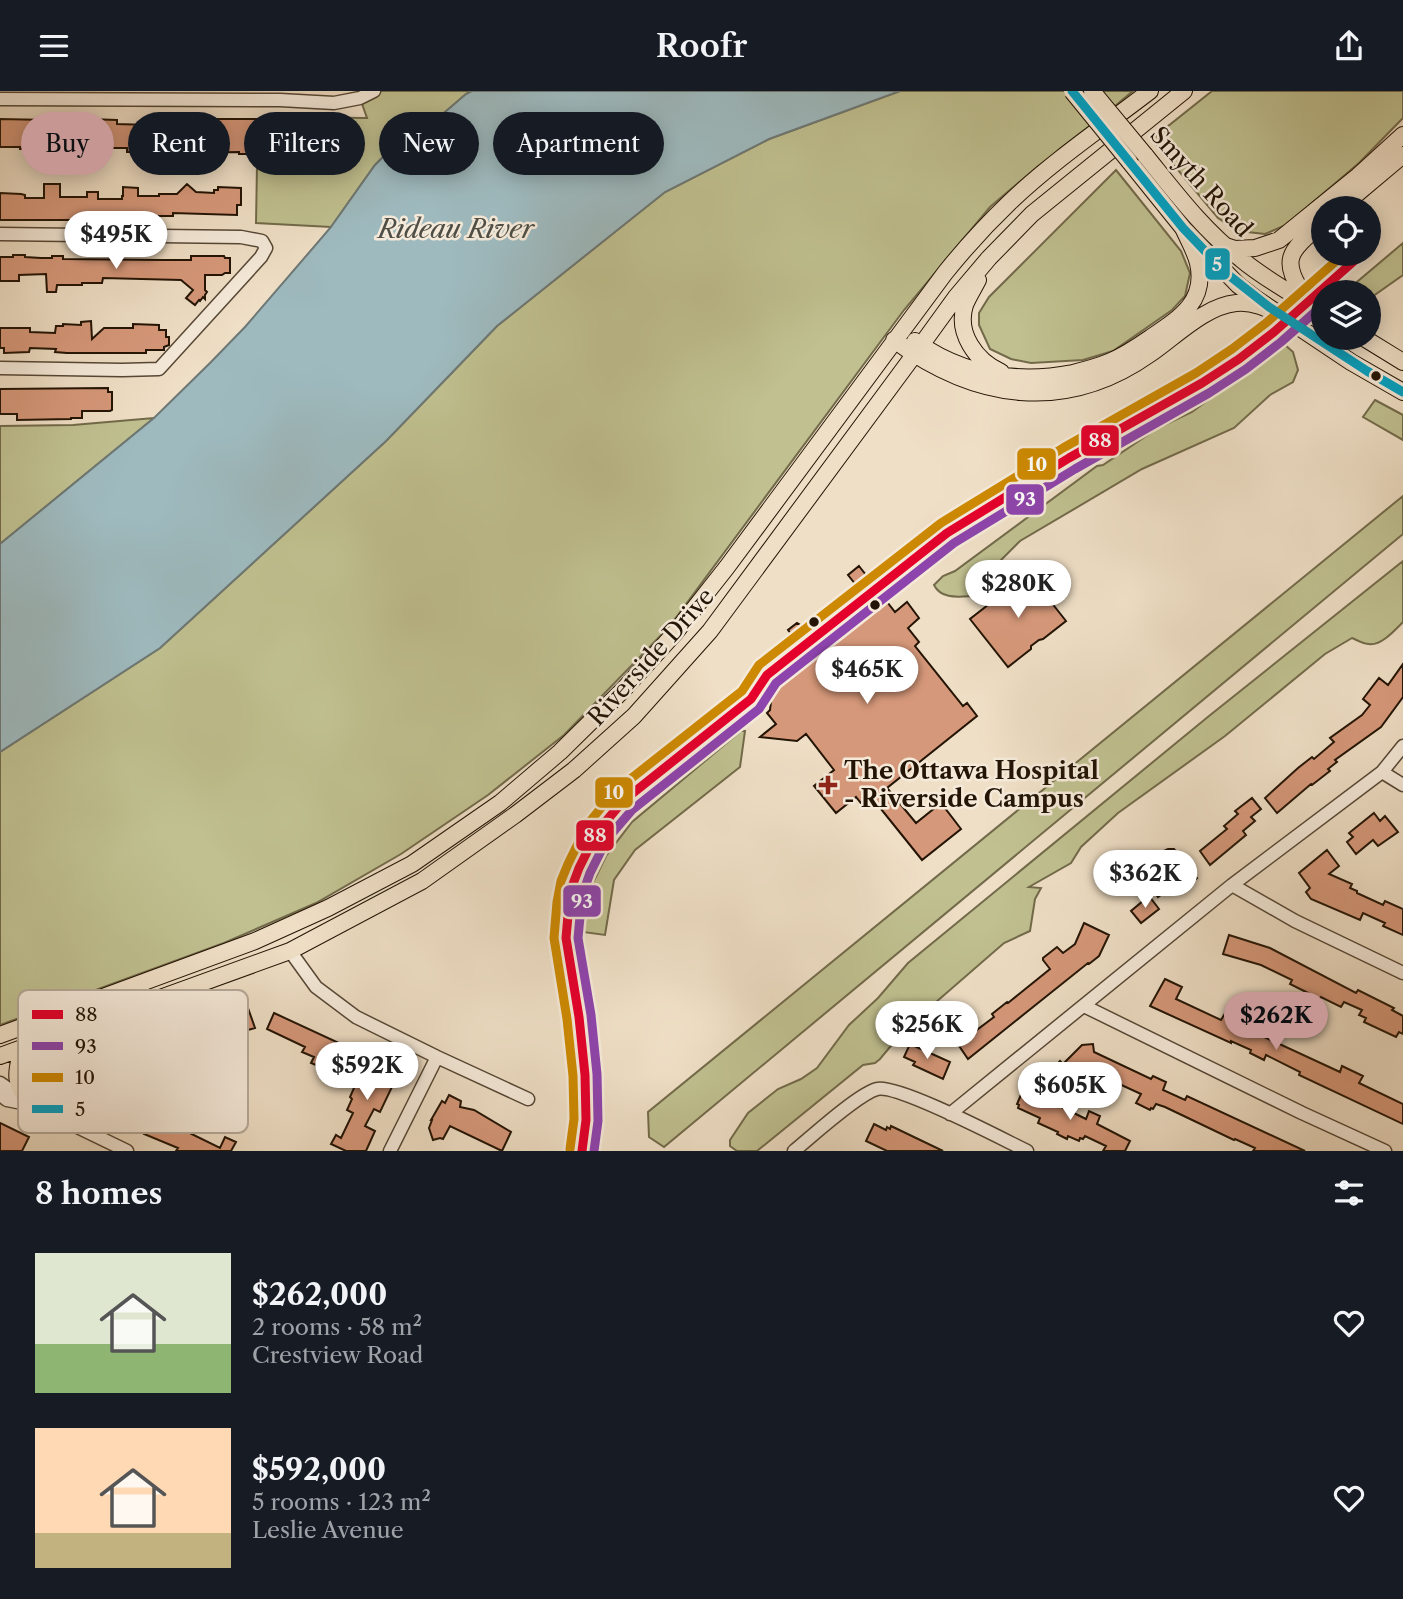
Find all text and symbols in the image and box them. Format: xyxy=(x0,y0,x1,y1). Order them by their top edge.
text: Roofr xyxy=(656,26,747,65)
icon: menu xyxy=(35,27,73,65)
icon: share xyxy=(1330,27,1368,65)
chip: Buy xyxy=(21,112,114,175)
chip: Rent xyxy=(128,112,230,175)
chip: Filters xyxy=(244,112,365,175)
chip: New xyxy=(379,112,479,175)
chip: Apartment xyxy=(493,112,664,175)
street label: Smyth Road xyxy=(1144,120,1259,243)
map controls xyxy=(1311,196,1381,350)
button: locate xyxy=(1311,196,1381,266)
pin: $495K xyxy=(67,211,165,271)
water label: Rideau River xyxy=(376,213,536,245)
text: $495K xyxy=(80,220,152,248)
line badge: 5 xyxy=(1204,247,1231,281)
text: 5 xyxy=(1212,253,1222,276)
button: layers xyxy=(1311,280,1381,350)
unlabelled marker xyxy=(1369,369,1383,383)
line badge: 88 xyxy=(1080,424,1120,457)
text: 88 xyxy=(1088,429,1112,452)
line badge: 10 xyxy=(1016,447,1057,481)
text: 10 xyxy=(1027,453,1047,476)
line badge: 93 xyxy=(1005,483,1045,516)
text: 93 xyxy=(1014,488,1036,511)
pin: $280K xyxy=(969,561,1067,620)
text: $280K xyxy=(981,569,1055,597)
street label: Riverside Drive xyxy=(581,582,720,731)
unlabelled marker xyxy=(868,598,882,612)
unlabelled marker xyxy=(807,615,821,629)
pin: $465K xyxy=(818,647,916,706)
text: $465K xyxy=(831,655,903,683)
place label: The Ottawa Hospital - Riverside Campus xyxy=(844,756,1099,813)
marker: The Ottawa Hospital - Riverside Campus xyxy=(818,775,838,795)
line badge: 10 xyxy=(594,776,634,809)
text: 10 xyxy=(604,781,624,804)
line badge: 88 xyxy=(575,819,615,852)
text: 88 xyxy=(583,824,607,847)
pin: $362K xyxy=(1096,851,1194,910)
text: $362K xyxy=(1109,859,1181,887)
line badge: 93 xyxy=(562,884,602,918)
text: 93 xyxy=(571,890,593,913)
legend xyxy=(18,990,248,1133)
pin: $262K xyxy=(1227,993,1325,1052)
text: $262K xyxy=(1240,1001,1312,1029)
pin: $256K xyxy=(878,1002,976,1061)
text: 88 xyxy=(75,1003,98,1026)
text: $256K xyxy=(891,1010,963,1038)
text: 93 xyxy=(75,1035,97,1058)
pin: $592K xyxy=(318,1042,416,1102)
text: $592K xyxy=(331,1051,403,1079)
pin: $605K xyxy=(1021,1063,1119,1122)
text: 10 xyxy=(75,1066,95,1089)
text: $605K xyxy=(1034,1071,1106,1099)
text: 5 xyxy=(75,1098,85,1121)
icon: filters xyxy=(1330,1174,1368,1212)
text: 8 homes xyxy=(35,1175,162,1212)
text: $262,000 xyxy=(252,1276,387,1313)
icon: home xyxy=(91,1281,175,1365)
icon: heart xyxy=(1330,1304,1368,1342)
text: 2 rooms · 58 m² xyxy=(252,1313,422,1341)
text: Crestview Road xyxy=(252,1341,423,1369)
text: $592,000 xyxy=(252,1451,386,1488)
icon: home xyxy=(91,1456,175,1540)
icon: heart xyxy=(1330,1479,1368,1517)
text: 5 rooms · 123 m² xyxy=(252,1488,431,1516)
text: Leslie Avenue xyxy=(252,1516,404,1544)

